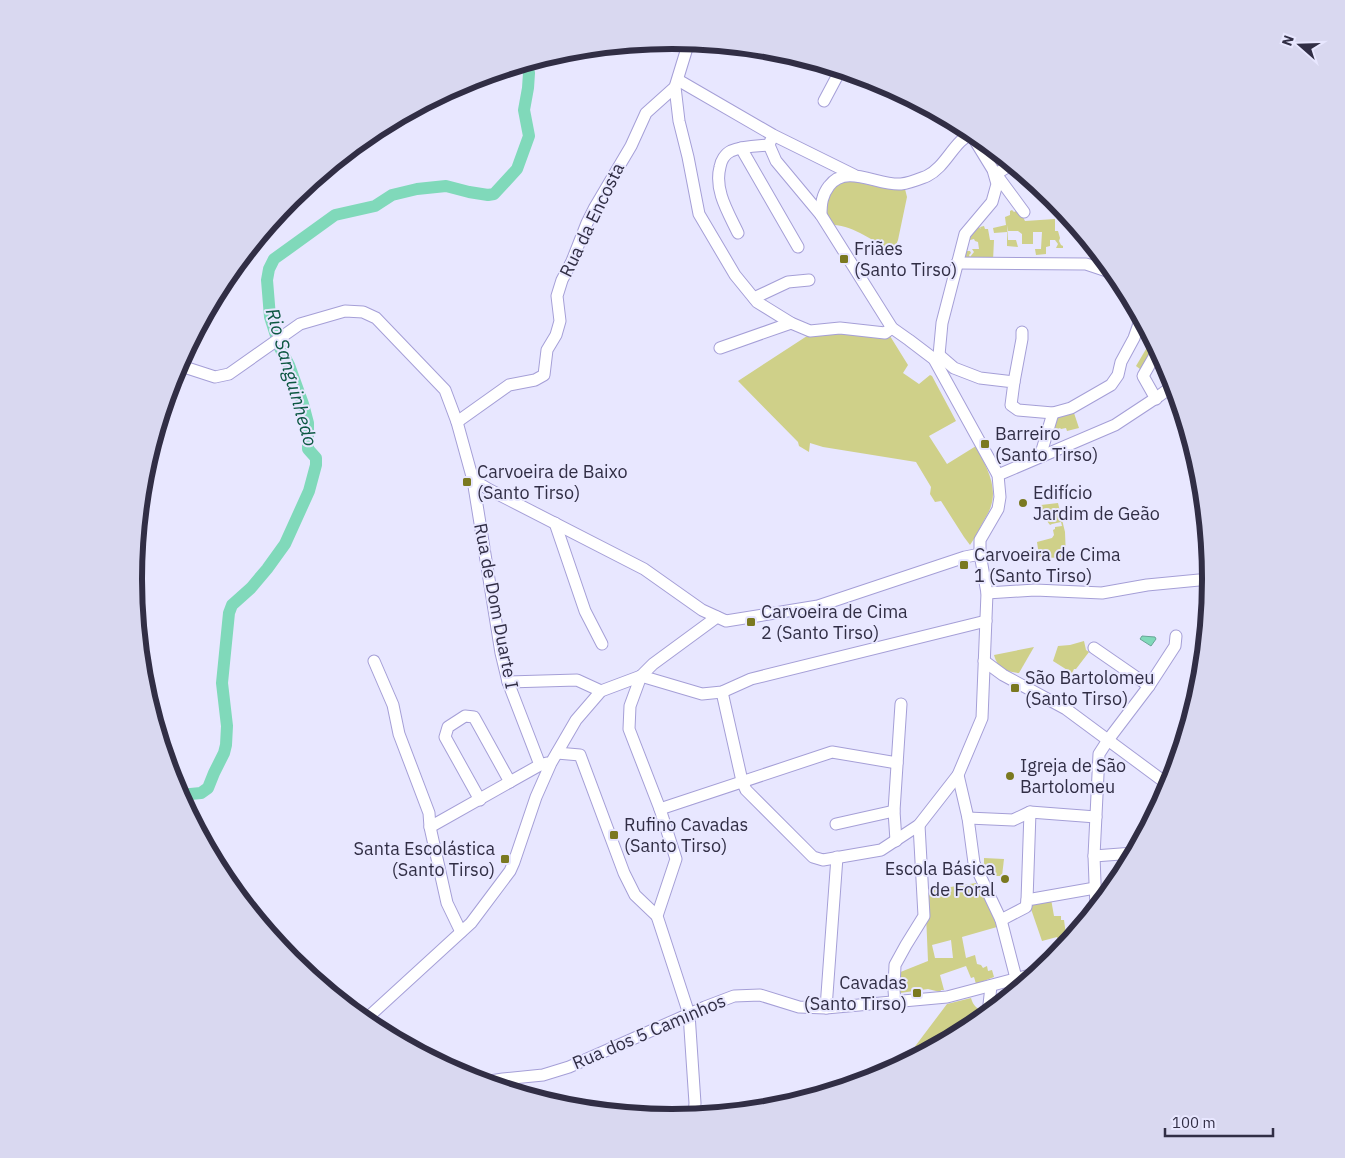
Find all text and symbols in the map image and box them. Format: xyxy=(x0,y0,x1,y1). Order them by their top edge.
north arrow xyxy=(1275,20,1325,70)
text: N xyxy=(1278,33,1298,48)
street label: Rua da Encosta xyxy=(554,159,629,281)
place label: Friães (Santo Tirso) xyxy=(854,237,957,281)
marker: Friães (Santo Tirso) xyxy=(838,253,850,265)
water label: Rio Sanguinhedo xyxy=(261,305,323,449)
place label: Barreiro (Santo Tirso) xyxy=(995,422,1098,466)
marker: Barreiro (Santo Tirso) xyxy=(979,438,991,450)
place label: Carvoeira de Baixo (Santo Tirso) xyxy=(477,460,628,504)
marker: Carvoeira de Baixo (Santo Tirso) xyxy=(461,476,473,488)
place label: Edifício Jardim de Geão xyxy=(1033,481,1160,525)
marker: Edifício Jardim de Geão xyxy=(1017,497,1029,509)
street label: Rua de Dom Duarte I xyxy=(469,521,524,691)
place label: Carvoeira de Cima 1 (Santo Tirso) xyxy=(974,543,1121,587)
marker: Carvoeira de Cima 1 (Santo Tirso) xyxy=(958,559,970,571)
place label: Carvoeira de Cima 2 (Santo Tirso) xyxy=(761,600,908,644)
marker: Carvoeira de Cima 2 (Santo Tirso) xyxy=(745,616,757,628)
place label: São Bartolomeu (Santo Tirso) xyxy=(1025,666,1155,710)
marker: São Bartolomeu (Santo Tirso) xyxy=(1009,682,1021,694)
place label: Igreja de São Bartolomeu xyxy=(1020,754,1126,798)
marker: Igreja de São Bartolomeu xyxy=(1004,770,1016,782)
place label: Rufino Cavadas (Santo Tirso) xyxy=(624,813,748,857)
marker: Rufino Cavadas (Santo Tirso) xyxy=(608,829,620,841)
place label: Santa Escolástica (Santo Tirso) xyxy=(354,837,495,881)
marker: Santa Escolástica (Santo Tirso) xyxy=(499,853,511,865)
place label: Escola Básica de Foral xyxy=(885,857,995,901)
marker: Escola Básica de Foral xyxy=(999,873,1011,885)
place label: Cavadas (Santo Tirso) xyxy=(804,971,907,1015)
marker: Cavadas (Santo Tirso) xyxy=(911,987,923,999)
street label: Rua dos 5 Caminhos xyxy=(569,989,729,1074)
scale bar xyxy=(1165,1106,1272,1138)
text: 100 m xyxy=(1172,1113,1216,1132)

